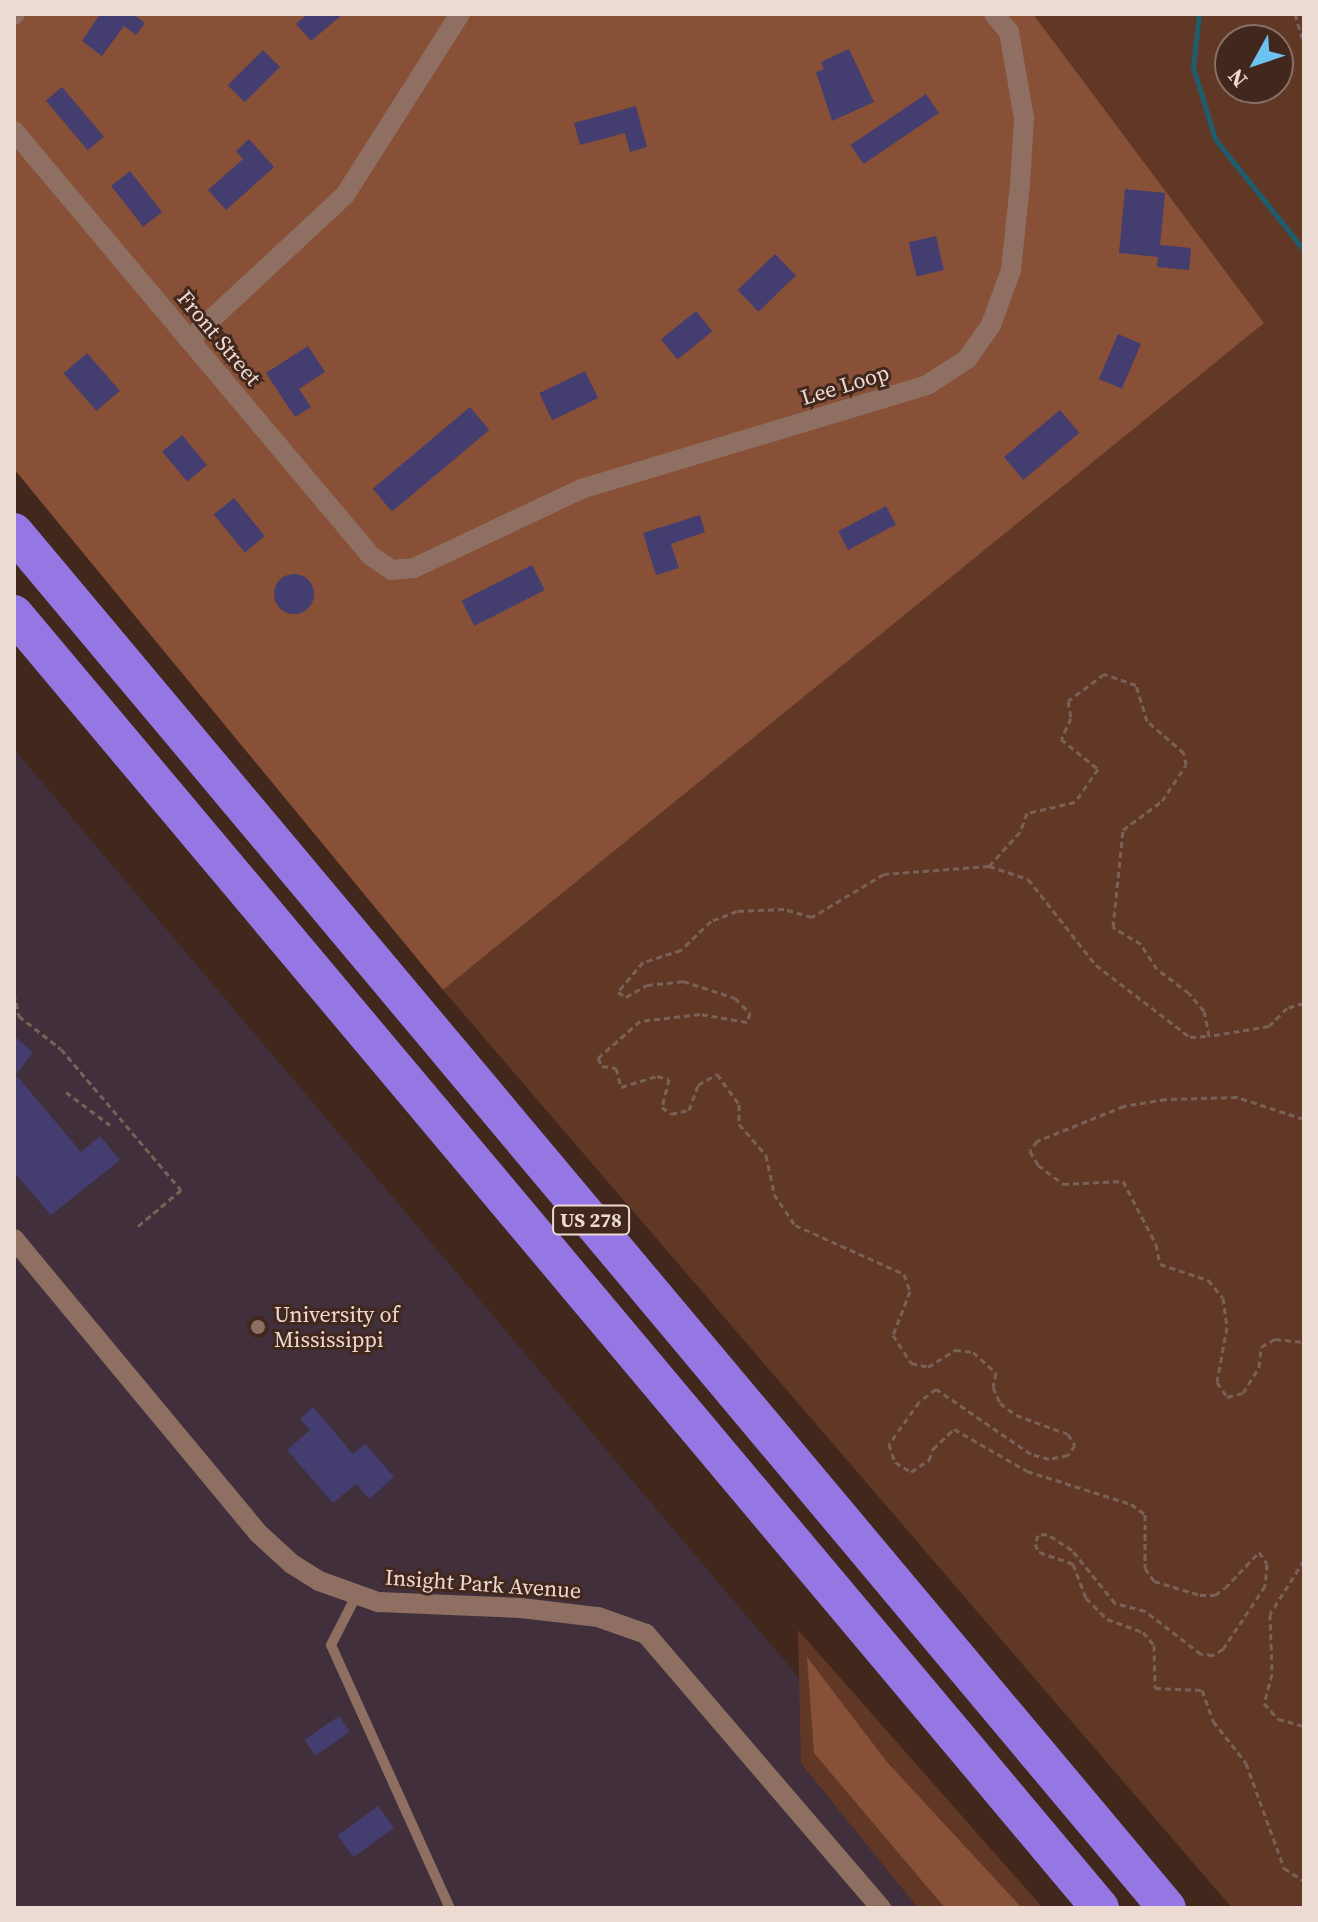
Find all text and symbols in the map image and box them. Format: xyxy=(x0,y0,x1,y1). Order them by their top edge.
north arrow xyxy=(1214,24,1294,104)
text: N xyxy=(1221,62,1254,94)
street label: Front Street xyxy=(172,285,266,391)
street label: Lee Loop xyxy=(798,359,892,411)
road number: US 278 xyxy=(551,1204,631,1236)
place label: University of Mississippi xyxy=(274,1301,399,1352)
marker: University of Mississippi xyxy=(249,1318,267,1336)
street label: Insight Park Avenue xyxy=(384,1564,582,1604)

